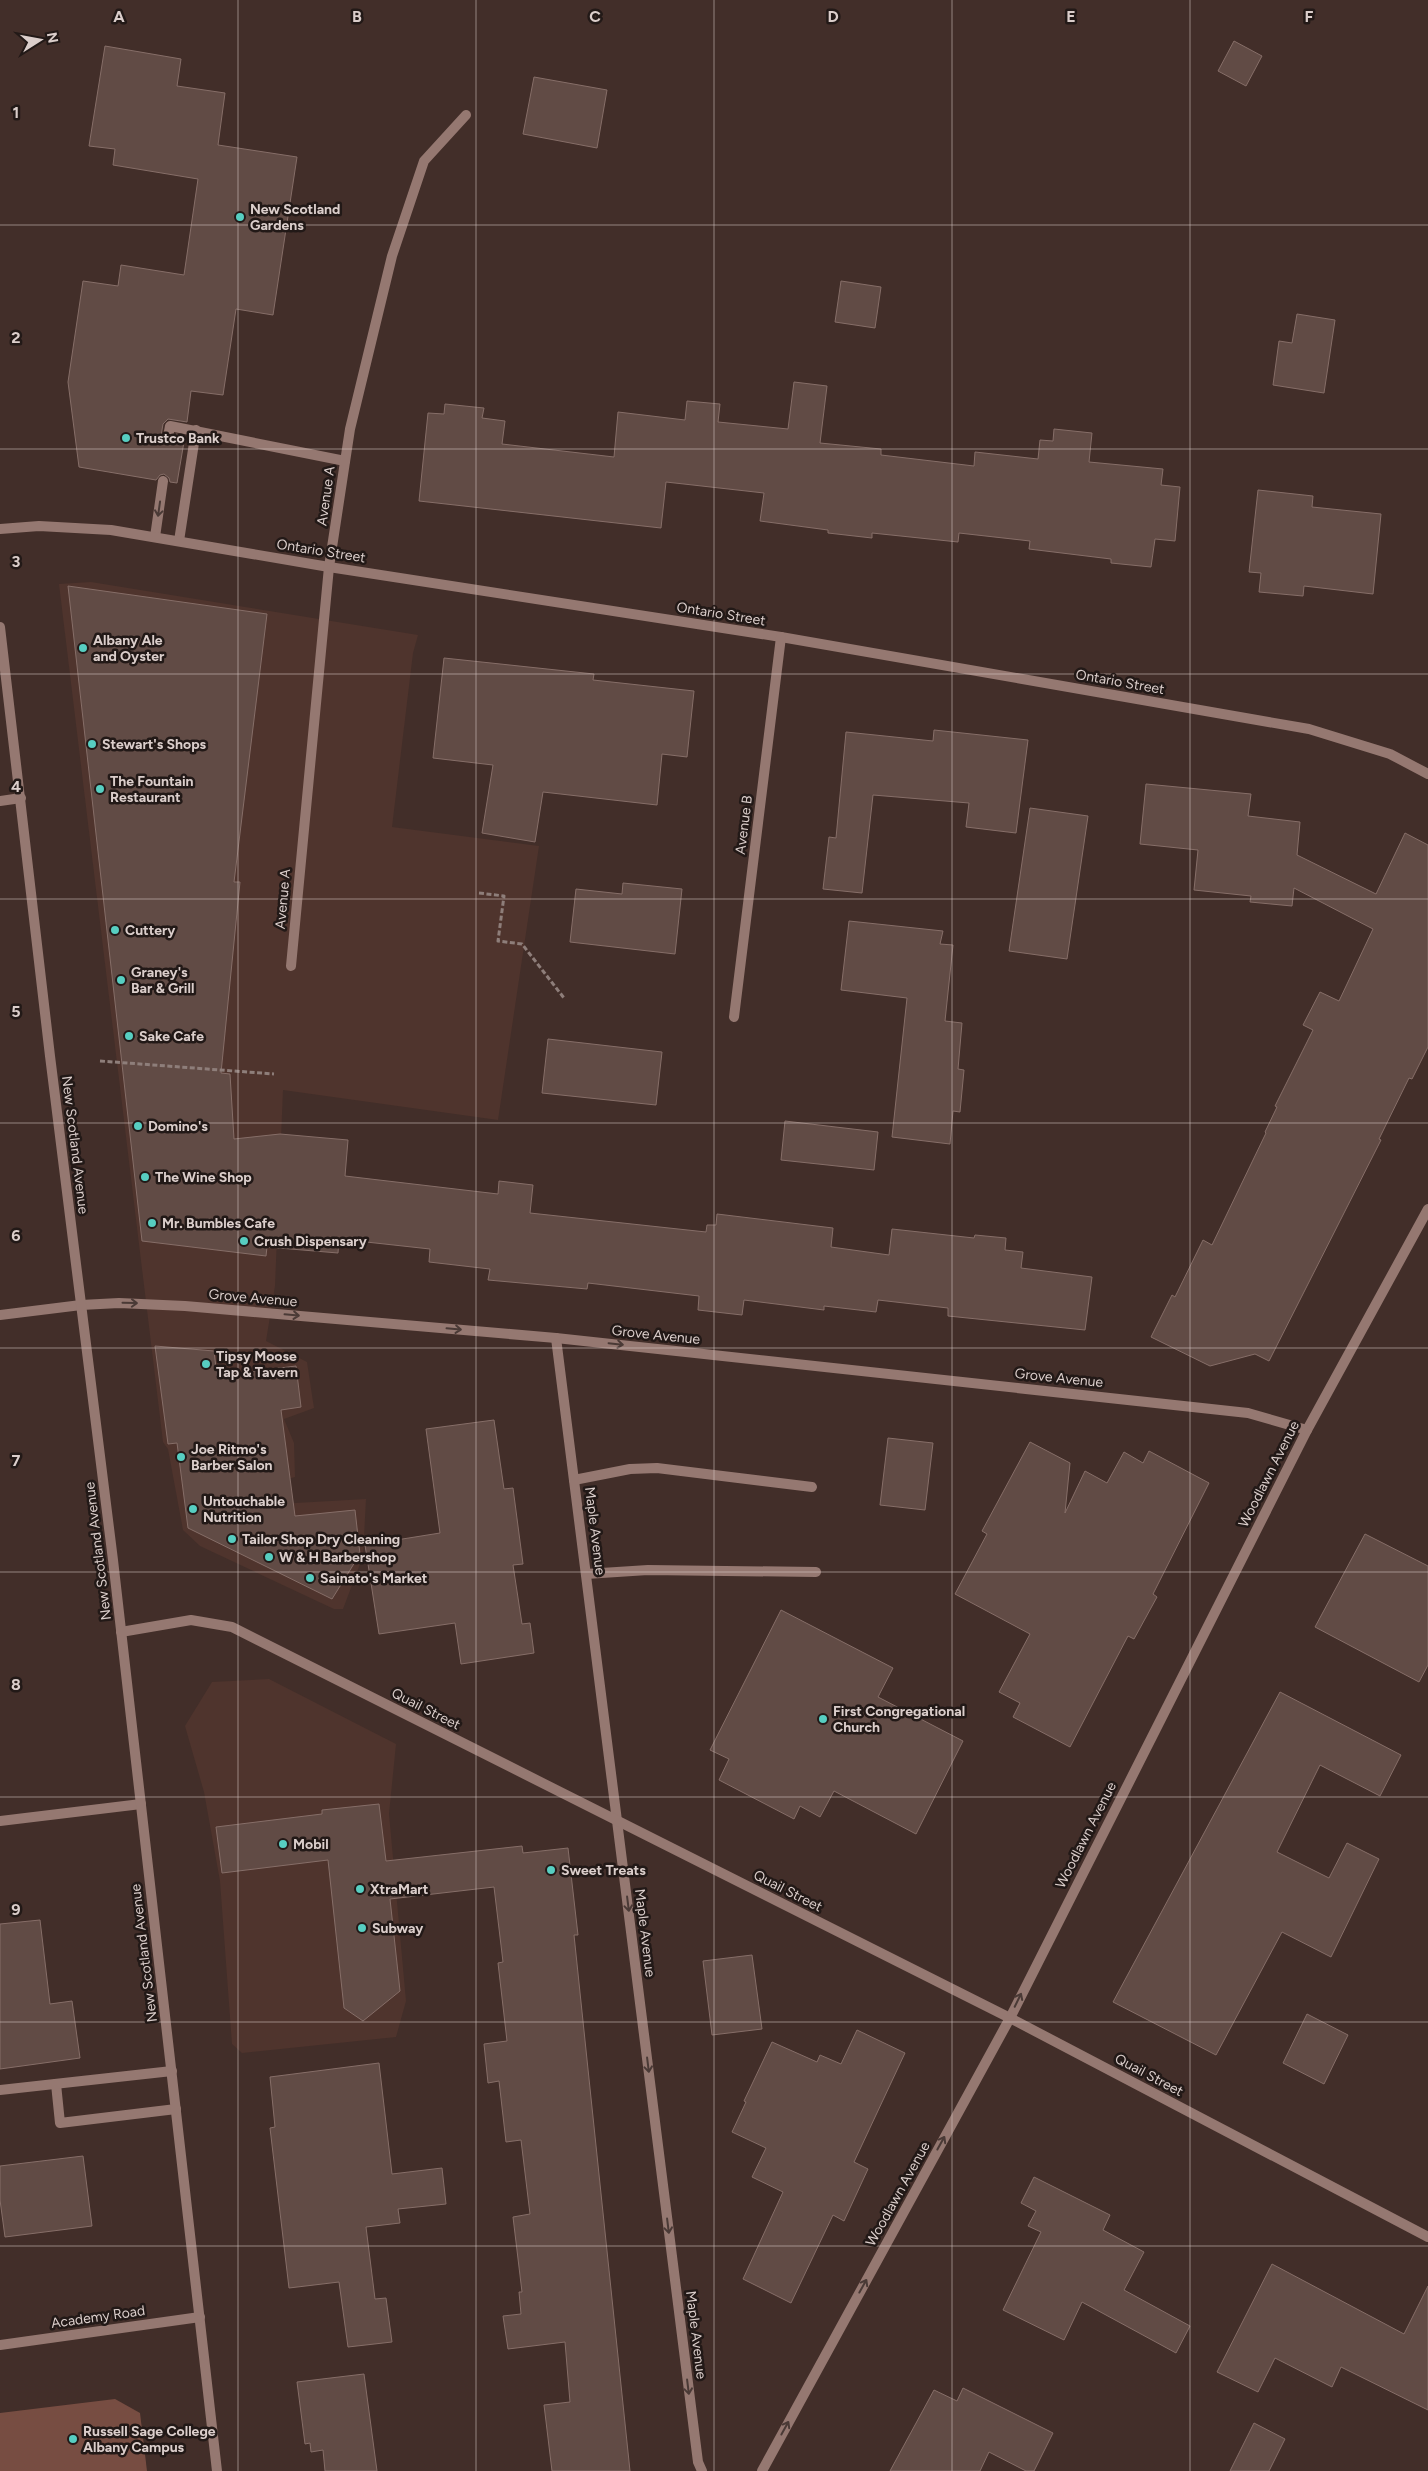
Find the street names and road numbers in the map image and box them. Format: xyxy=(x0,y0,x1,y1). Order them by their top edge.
street label: Avenue A xyxy=(313,464,339,527)
street label: Ontario Street xyxy=(275,536,367,566)
street label: Ontario Street xyxy=(675,599,767,629)
street label: Ontario Street xyxy=(1074,666,1166,698)
street label: Avenue B xyxy=(732,795,756,855)
street label: Avenue A xyxy=(272,868,294,930)
street label: New Scotland Avenue xyxy=(58,1075,92,1216)
street label: Grove Avenue xyxy=(208,1286,298,1310)
street label: Grove Avenue xyxy=(611,1322,701,1348)
street label: Grove Avenue xyxy=(1014,1365,1104,1391)
street label: Woodlawn Avenue xyxy=(1235,1418,1303,1530)
street label: New Scotland Avenue xyxy=(81,1480,115,1621)
street label: Maple Avenue xyxy=(581,1486,609,1576)
street label: Quail Street xyxy=(389,1684,463,1734)
street label: Woodlawn Avenue xyxy=(1052,1779,1120,1891)
street label: Quail Street xyxy=(751,1866,825,1916)
street label: New Scotland Avenue xyxy=(127,1882,161,2023)
street label: Maple Avenue xyxy=(631,1888,659,1978)
street label: Quail Street xyxy=(1112,2050,1186,2100)
street label: Woodlawn Avenue xyxy=(862,2138,934,2249)
street label: Maple Avenue xyxy=(682,2290,710,2380)
street label: Academy Road xyxy=(50,2302,146,2332)

